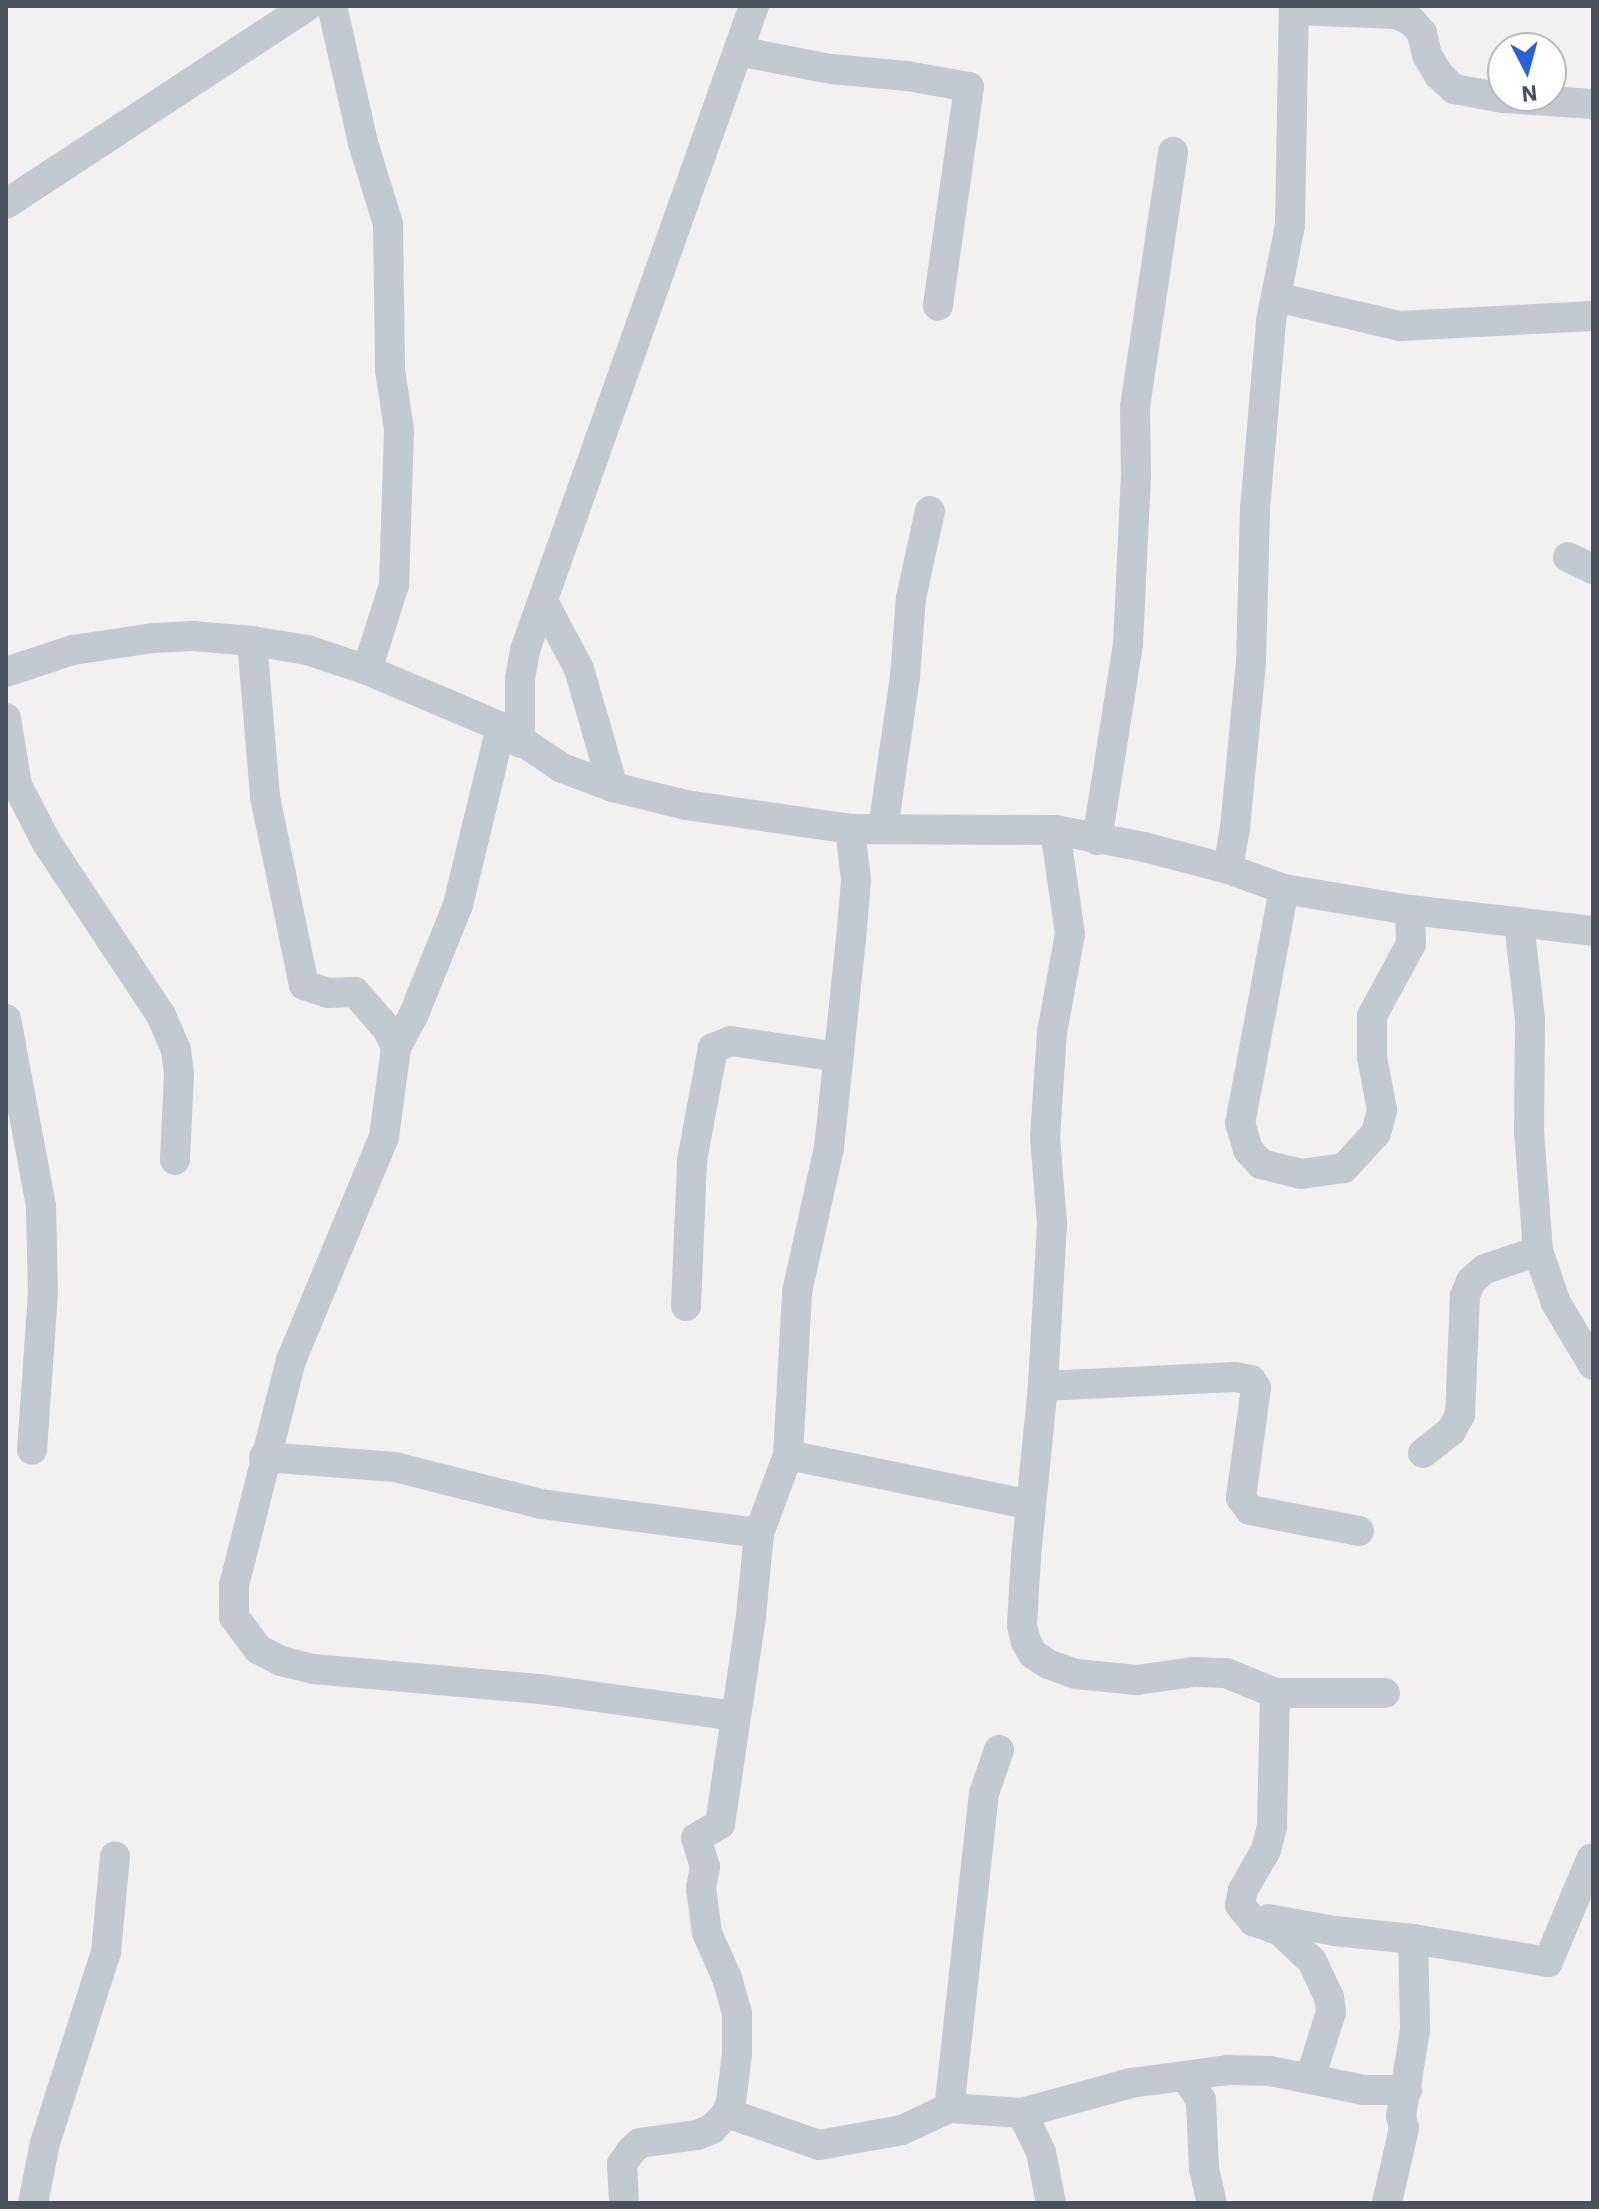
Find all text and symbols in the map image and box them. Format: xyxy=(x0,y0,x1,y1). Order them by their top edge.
north arrow xyxy=(1487,32,1567,112)
text: N xyxy=(1520,79,1539,110)

